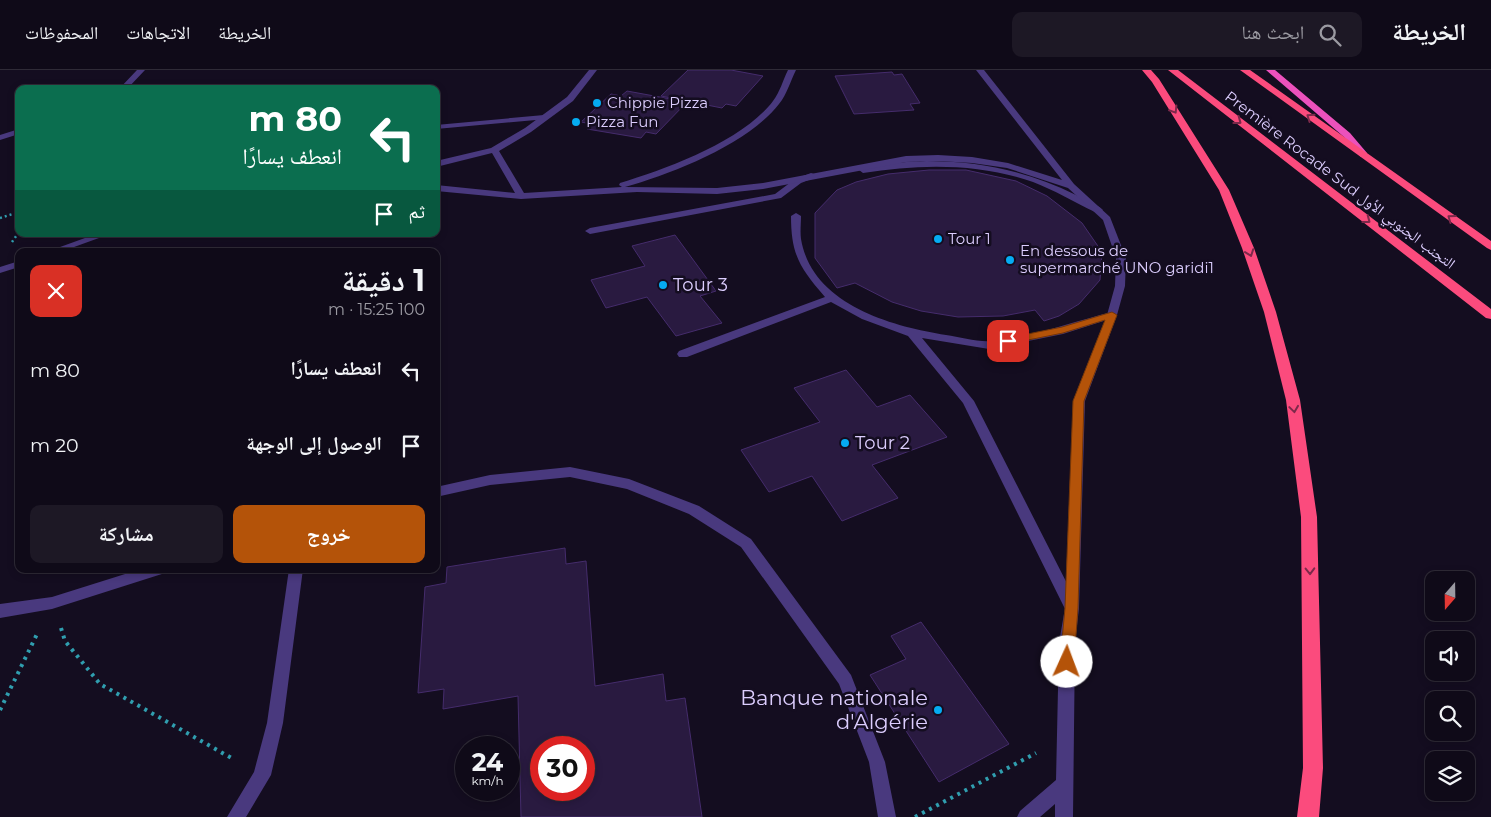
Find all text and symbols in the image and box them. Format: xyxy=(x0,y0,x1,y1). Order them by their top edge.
search box xyxy=(1012,12,1362,57)
text: الخريطة xyxy=(1392,17,1466,46)
text: ابحث هنا xyxy=(1241,21,1304,44)
icon: search xyxy=(1316,21,1344,49)
text: المحفوظات xyxy=(25,22,98,44)
text: الاتجاهات xyxy=(126,22,190,44)
text: الخريطة xyxy=(218,22,271,44)
street label: Première Rocade Sud التجنب الجنوبي الأول xyxy=(1220,87,1459,275)
place label: Chippie Pizza xyxy=(607,93,708,112)
text: 80 m xyxy=(249,97,342,140)
marker: Chippie Pizza xyxy=(591,97,603,109)
one-way arrow xyxy=(1168,104,1178,113)
icon: left xyxy=(360,105,425,170)
place label: Pizza Fun xyxy=(586,112,658,131)
one-way arrow xyxy=(1306,114,1315,123)
one-way arrow xyxy=(1232,115,1242,124)
marker: Pizza Fun xyxy=(570,116,582,128)
text: انعطف يسارًا xyxy=(243,143,342,170)
icon: arrive xyxy=(370,200,398,228)
text: ثم xyxy=(408,200,425,223)
one-way arrow xyxy=(1361,214,1370,222)
one-way arrow xyxy=(1447,215,1457,224)
place label: Tour 1 xyxy=(948,229,991,248)
marker: Tour 1 xyxy=(932,233,944,245)
place label: En dessous de supermarché UNO garidi1 xyxy=(1020,241,1214,277)
one-way arrow xyxy=(1244,248,1254,257)
marker: En dessous de supermarché UNO garidi1 xyxy=(1004,254,1016,266)
text: 1 دقيقة xyxy=(342,262,425,299)
button: close xyxy=(30,265,82,317)
place label: Tour 3 xyxy=(673,274,728,296)
marker: Tour 3 xyxy=(657,279,669,291)
text: 100 m · 15:25 xyxy=(328,300,425,319)
pin xyxy=(987,320,1029,362)
icon: arrive xyxy=(994,327,1022,355)
text: انعطف يسارًا xyxy=(290,357,382,380)
icon: left xyxy=(397,357,425,385)
text: 80 m xyxy=(30,359,80,382)
one-way arrow xyxy=(1288,405,1299,413)
text: الوصول إلى الوجهة xyxy=(246,432,382,455)
icon: arrive xyxy=(397,432,425,460)
place label: Tour 2 xyxy=(855,432,910,454)
text: 20 m xyxy=(30,434,79,457)
marker: Tour 2 xyxy=(839,437,851,449)
button: مشاركة xyxy=(30,505,223,563)
button: خروج xyxy=(233,505,425,563)
one-way arrow xyxy=(1305,567,1315,575)
north arrow xyxy=(1425,571,1475,621)
map controls xyxy=(1425,571,1475,801)
button: sound xyxy=(1425,631,1475,681)
position arrow xyxy=(1040,635,1092,687)
place label: Banque nationale d'Algérie xyxy=(740,685,928,734)
button: search xyxy=(1425,691,1475,741)
marker: Banque nationale d'Algérie xyxy=(932,704,944,716)
speed limit sign: 30 xyxy=(530,736,595,801)
text: 24 xyxy=(472,747,503,777)
button: layers xyxy=(1425,751,1475,801)
text: km/h xyxy=(471,773,504,788)

